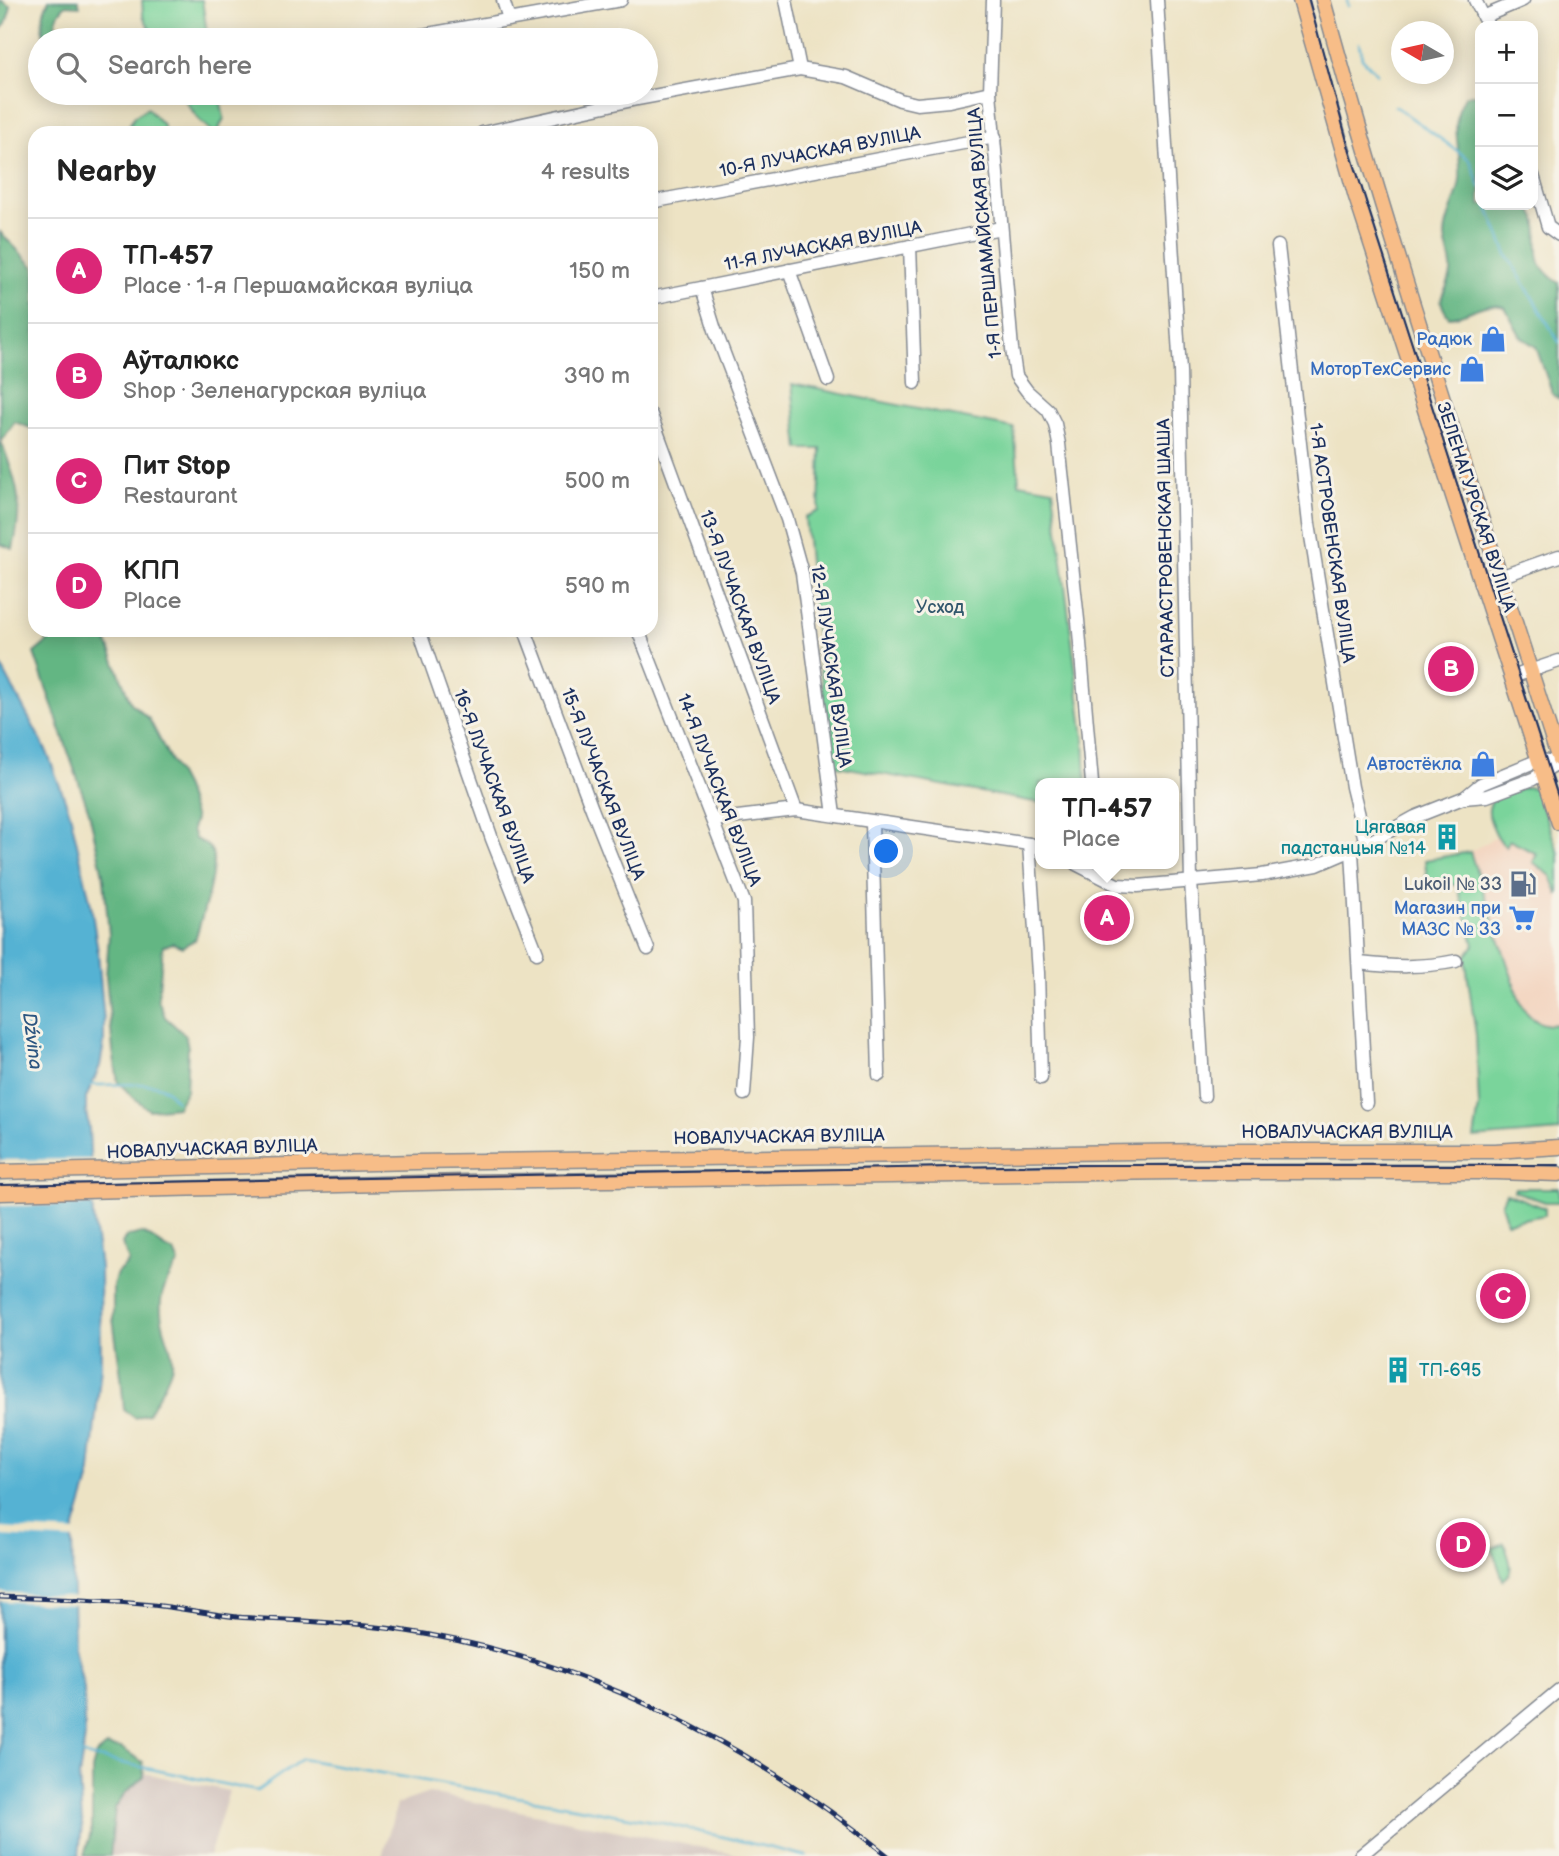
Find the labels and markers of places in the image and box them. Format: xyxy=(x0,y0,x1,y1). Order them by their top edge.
shop icon: Радюк xyxy=(1478,324,1508,354)
place label: Радюк xyxy=(1416,329,1472,350)
shop icon: МоторТехСервис xyxy=(1457,354,1487,384)
place label: МоторТехСервис xyxy=(1310,359,1451,380)
pin: B xyxy=(1428,643,1474,695)
shop icon: Автостёкла xyxy=(1468,749,1498,779)
place label: Автостёкла xyxy=(1366,754,1462,775)
place label: Цягавая падстанцыя №14 xyxy=(1281,817,1426,859)
building icon: Цягавая падстанцыя №14 xyxy=(1432,822,1462,852)
fuel station icon: Lukoil № 33 xyxy=(1508,869,1538,899)
place label: Lukoil № 33 xyxy=(1403,874,1502,895)
pin: A xyxy=(1084,892,1130,944)
place label: Магазин при МАЗС № 33 xyxy=(1394,898,1501,940)
supermarket icon: Магазин при МАЗС № 33 xyxy=(1507,903,1537,933)
pin: C xyxy=(1480,1270,1526,1322)
building icon: ТП-695 xyxy=(1383,1355,1413,1385)
place label: ТП-695 xyxy=(1419,1360,1481,1381)
pin: D xyxy=(1440,1519,1486,1571)

